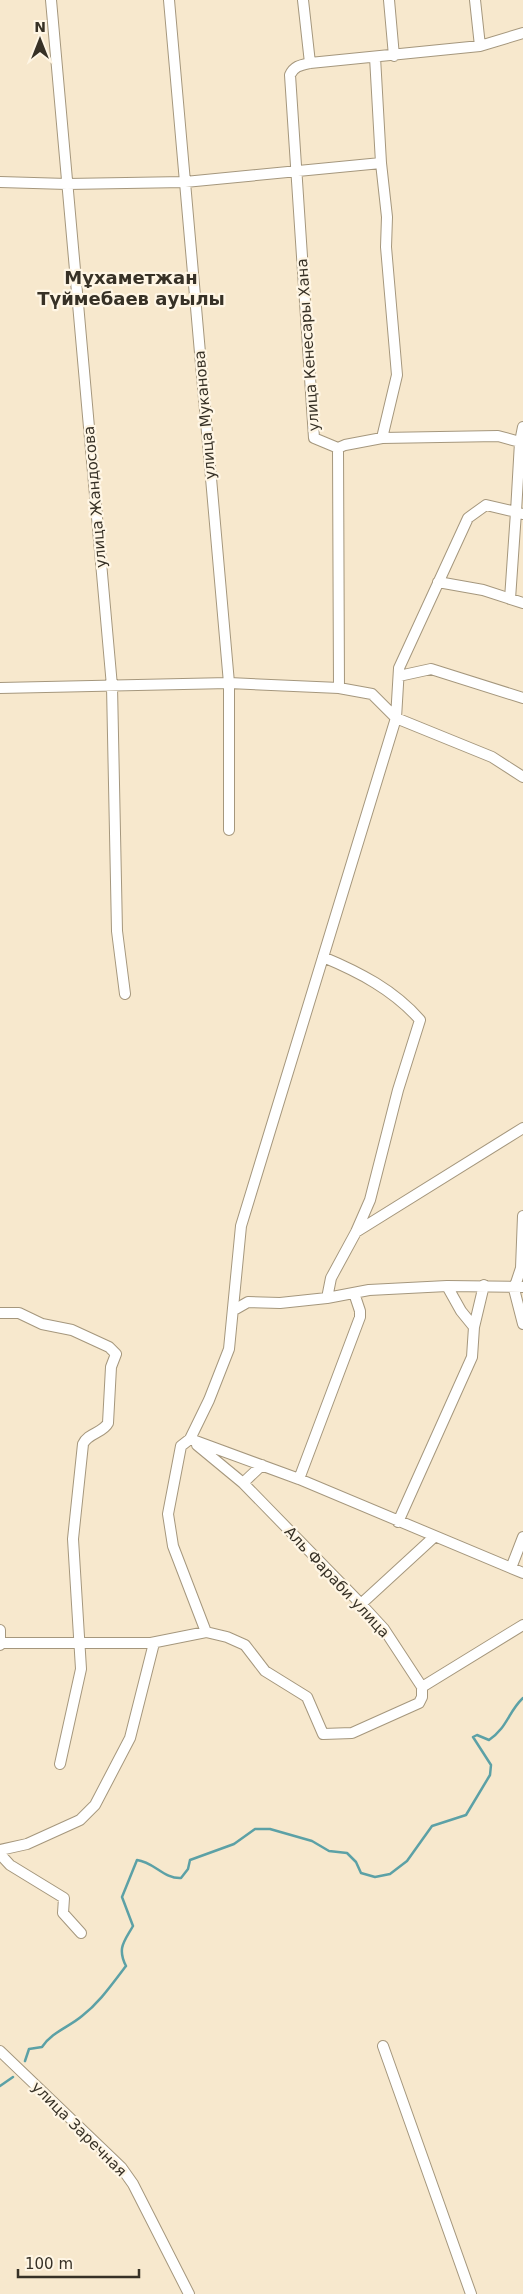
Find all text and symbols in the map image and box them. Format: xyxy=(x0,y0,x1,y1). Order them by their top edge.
north arrow xyxy=(15,15,65,65)
text: N xyxy=(34,19,46,35)
street label: улица Кенесары Хана xyxy=(293,258,323,432)
district label: Мұхаметжан Түймебаев ауылы xyxy=(37,267,225,309)
street label: улица Муканова xyxy=(190,350,220,480)
street label: улица Жандосова xyxy=(80,425,110,569)
street label: Аль Фараби улица xyxy=(281,1523,393,1641)
street label: улица Заречная xyxy=(28,2078,130,2180)
scale bar xyxy=(18,2246,139,2278)
text: 100 m xyxy=(25,2255,73,2273)

